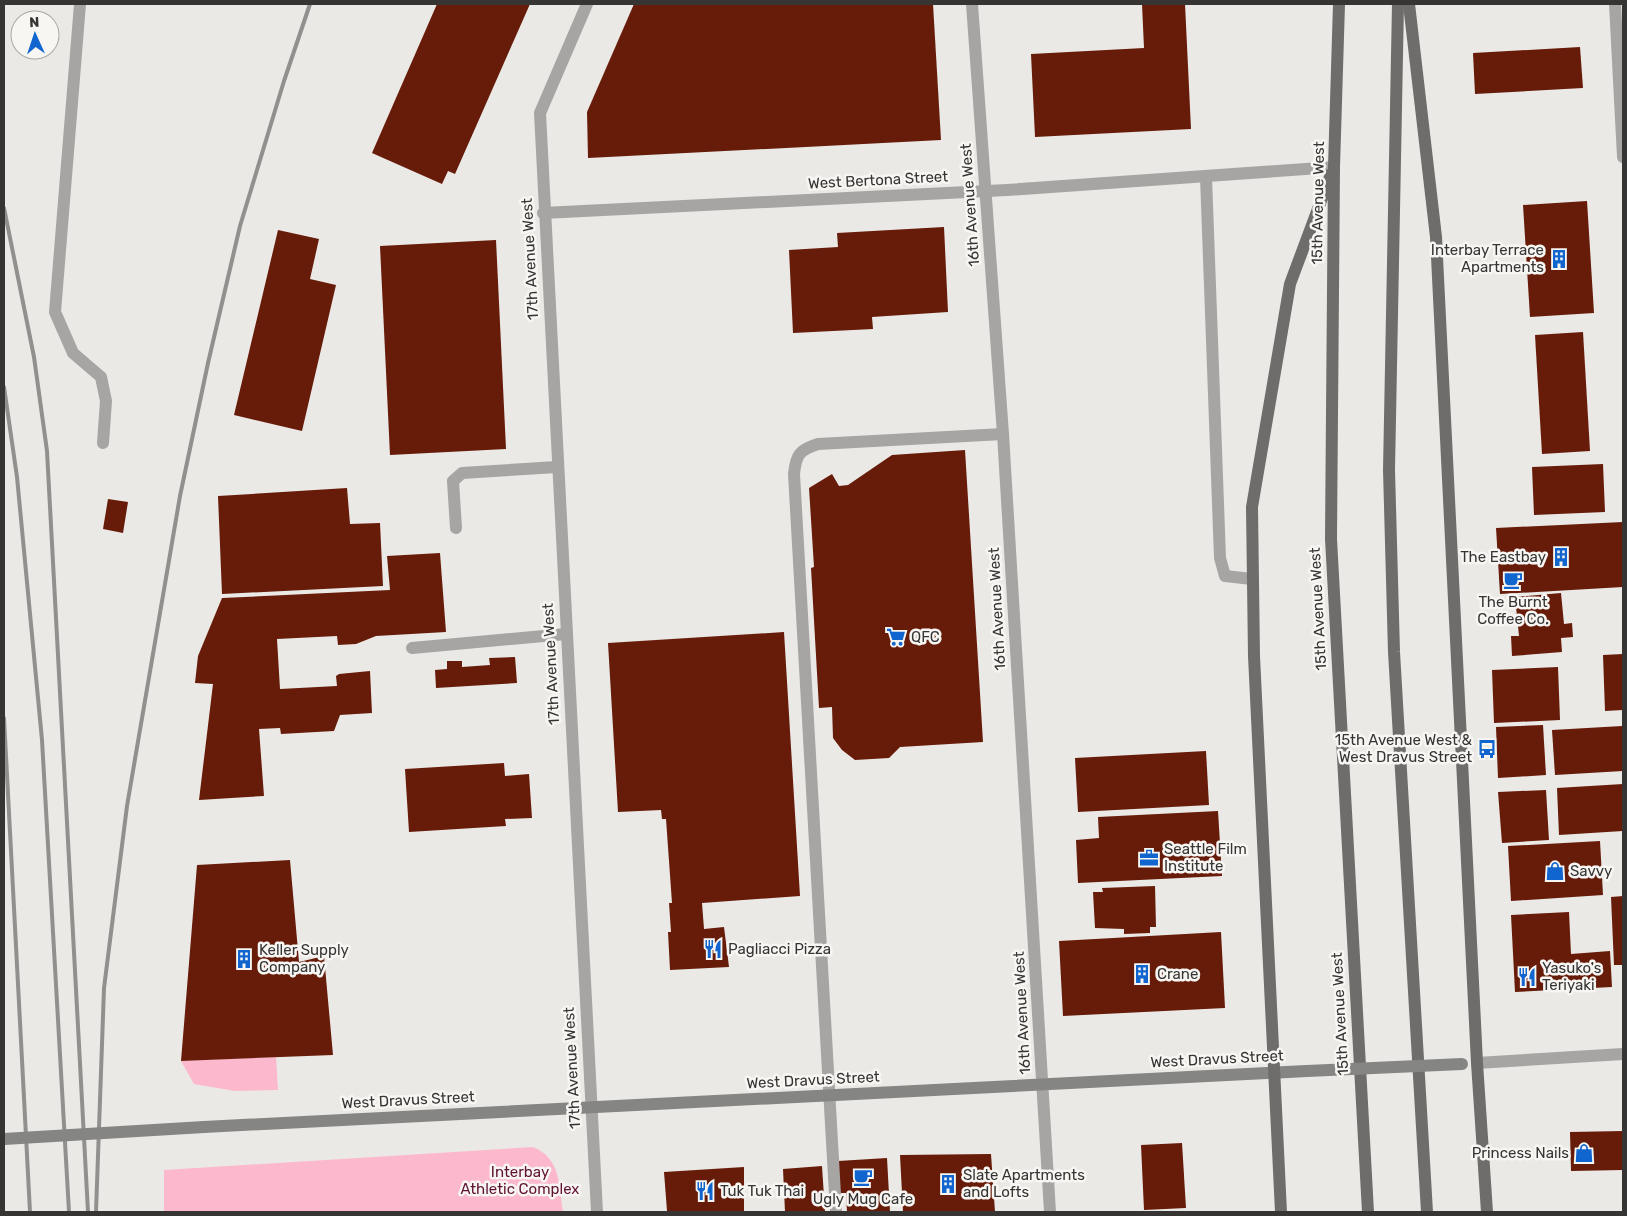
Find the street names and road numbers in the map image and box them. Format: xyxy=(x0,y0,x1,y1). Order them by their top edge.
street label: 15th Avenue West xyxy=(1308,141,1328,265)
street label: 16th Avenue West xyxy=(957,143,983,267)
street label: West Bertona Street xyxy=(807,167,949,193)
street label: 17th Avenue West xyxy=(518,197,542,320)
street label: 16th Avenue West xyxy=(985,547,1009,671)
street label: 15th Avenue West xyxy=(1306,547,1330,671)
street label: 17th Avenue West xyxy=(539,602,563,725)
street label: 16th Avenue West xyxy=(1010,951,1034,1075)
street label: 15th Avenue West xyxy=(1328,952,1352,1076)
street label: 17th Avenue West xyxy=(560,1006,584,1129)
street label: West Dravus Street xyxy=(1150,1047,1284,1071)
street label: West Dravus Street xyxy=(746,1068,880,1092)
street label: West Dravus Street xyxy=(341,1088,475,1112)

